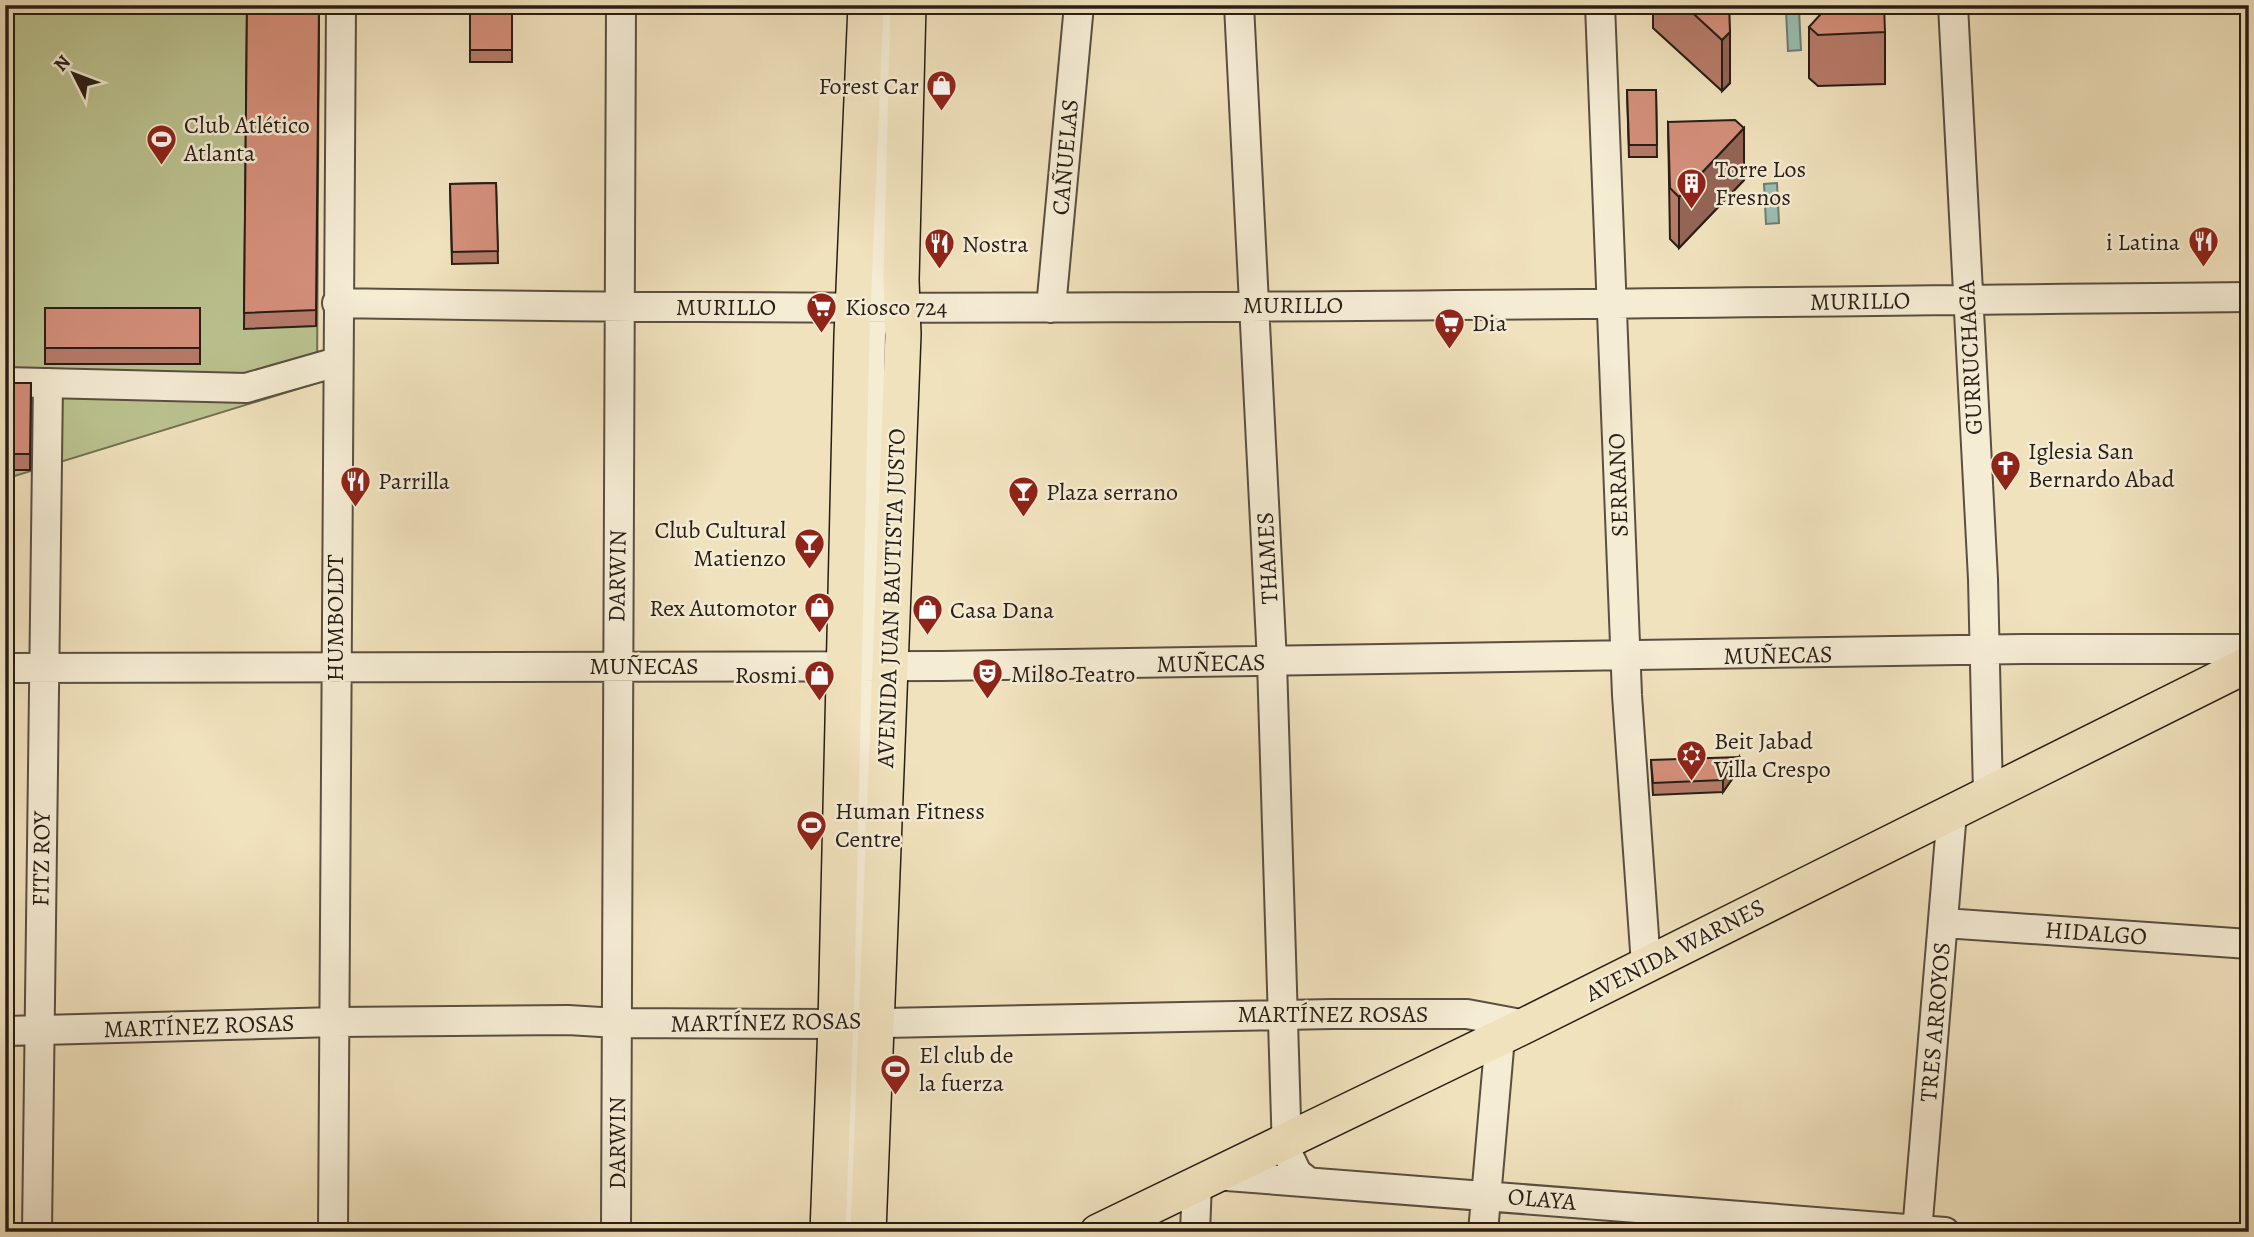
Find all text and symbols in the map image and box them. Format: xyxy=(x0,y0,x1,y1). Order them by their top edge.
north arrow xyxy=(38,38,108,108)
text: N xyxy=(48,49,77,77)
shop icon: Forest Car xyxy=(925,69,959,113)
place label: Forest Car xyxy=(818,70,919,102)
street label: CAÑUELAS xyxy=(1044,98,1086,216)
place label: Club Atlético Atlanta xyxy=(183,109,310,169)
sports icon: Club Atlético Atlanta xyxy=(144,122,178,166)
place label: Torre Los Fresnos xyxy=(1715,153,1806,213)
building icon: Torre Los Fresnos xyxy=(1675,166,1709,210)
restaurant icon: i Latina xyxy=(2186,225,2220,269)
place label: i Latina xyxy=(2106,226,2181,258)
restaurant icon: Nostra xyxy=(922,227,956,271)
place label: Nostra xyxy=(962,228,1029,260)
street label: GURRUCHAGA xyxy=(1950,279,1990,436)
street label: MURILLO xyxy=(1809,284,1911,318)
street label: MURILLO xyxy=(1243,289,1343,321)
supermarket icon: Kiosco 724 xyxy=(805,290,839,334)
street label: MURILLO xyxy=(676,291,776,323)
place label: Kiosco 724 xyxy=(845,291,947,323)
supermarket icon: Dia xyxy=(1432,306,1466,350)
place label: Dia xyxy=(1472,307,1508,339)
street label: AVENIDA JUAN BAUTISTA JUSTO xyxy=(869,428,913,769)
street label: SERRANO xyxy=(1600,432,1636,538)
place label: Iglesia San Bernardo Abad xyxy=(2028,435,2175,495)
church icon: Iglesia San Bernardo Abad xyxy=(1988,448,2022,492)
restaurant icon: Parrilla xyxy=(338,464,372,508)
place label: Parrilla xyxy=(378,465,451,497)
bar icon: Plaza serrano xyxy=(1006,475,1040,519)
place label: Plaza serrano xyxy=(1046,476,1178,508)
street label: THAMES xyxy=(1249,511,1285,605)
place label: Club Cultural Matienzo xyxy=(654,514,786,574)
bar icon: Club Cultural Matienzo xyxy=(792,527,826,571)
street label: DARWIN xyxy=(600,529,634,623)
street label: HUMBOLDT xyxy=(319,554,351,682)
shop icon: Rex Automotor xyxy=(803,591,837,635)
place label: Rex Automotor xyxy=(649,592,797,624)
shop icon: Casa Dana xyxy=(910,593,944,637)
place label: Casa Dana xyxy=(950,594,1055,626)
street label: MUÑECAS xyxy=(1723,638,1833,672)
street label: MUÑECAS xyxy=(1156,646,1266,680)
street label: MUÑECAS xyxy=(589,650,699,682)
theatre icon: Mil80 Teatro xyxy=(971,657,1005,701)
shop icon: Rosmi xyxy=(803,658,837,702)
place label: Mil80 Teatro xyxy=(1011,658,1135,690)
place label: Rosmi xyxy=(735,659,797,691)
place label: Beit Jabad Villa Crespo xyxy=(1713,725,1831,785)
synagogue icon: Beit Jabad Villa Crespo xyxy=(1674,738,1708,782)
place label: Human Fitness Centre xyxy=(835,795,985,855)
sports icon: Human Fitness Centre xyxy=(795,808,829,852)
street label: FITZ ROY xyxy=(24,810,58,907)
street label: AVENIDA WARNES xyxy=(1579,891,1770,1010)
street label: HIDALGO xyxy=(2044,913,2148,953)
street label: TRES ARROYOS xyxy=(1912,941,1958,1103)
street label: MARTÍNEZ ROSAS xyxy=(1237,998,1429,1030)
street label: MARTÍNEZ ROSAS xyxy=(670,1004,862,1040)
street label: MARTÍNEZ ROSAS xyxy=(103,1007,295,1045)
place label: El club de la fuerza xyxy=(919,1039,1013,1099)
sports icon: El club de la fuerza xyxy=(879,1052,913,1096)
street label: DARWIN xyxy=(601,1097,633,1189)
street label: OLAYA xyxy=(1507,1180,1578,1218)

